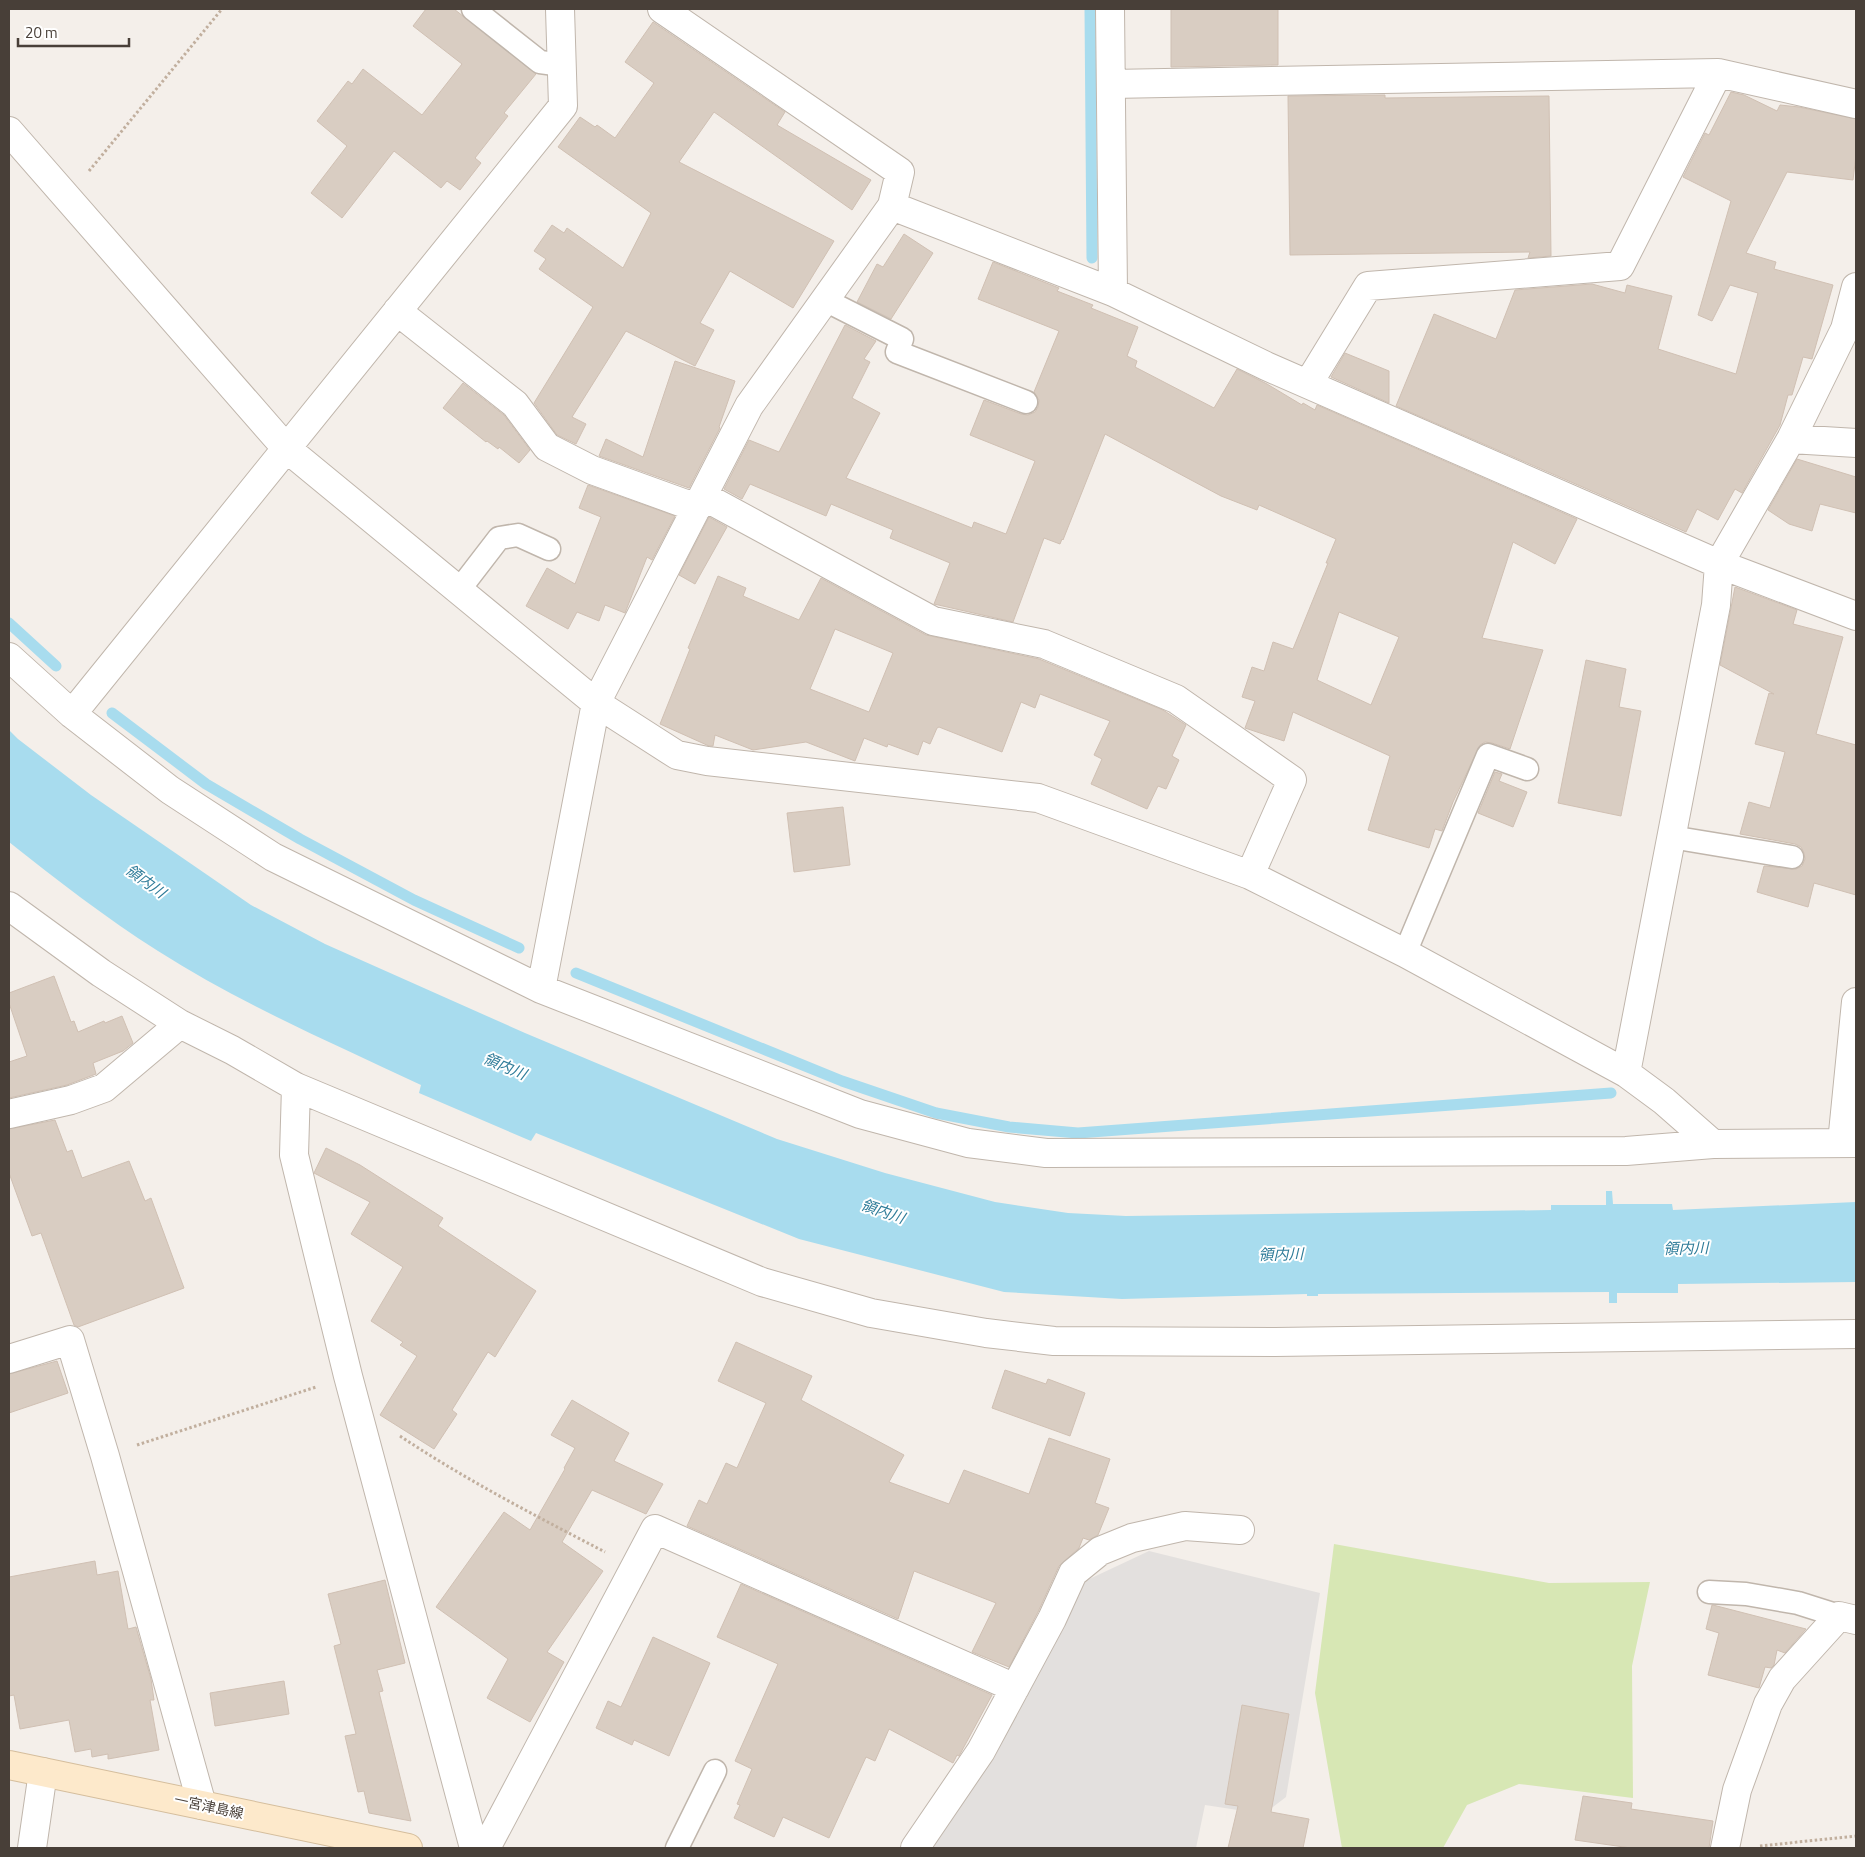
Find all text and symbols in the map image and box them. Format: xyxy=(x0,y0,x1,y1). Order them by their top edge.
scale bar xyxy=(18,15,129,47)
text: 20 m xyxy=(25,21,58,44)
water label: 領内川 xyxy=(121,858,173,905)
water label: 領内川 xyxy=(480,1047,532,1086)
water label: 領内川 xyxy=(858,1193,910,1230)
water label: 領内川 xyxy=(1663,1236,1711,1260)
water label: 領内川 xyxy=(1258,1242,1306,1266)
street label: 一宮津島線 xyxy=(173,1788,245,1824)

